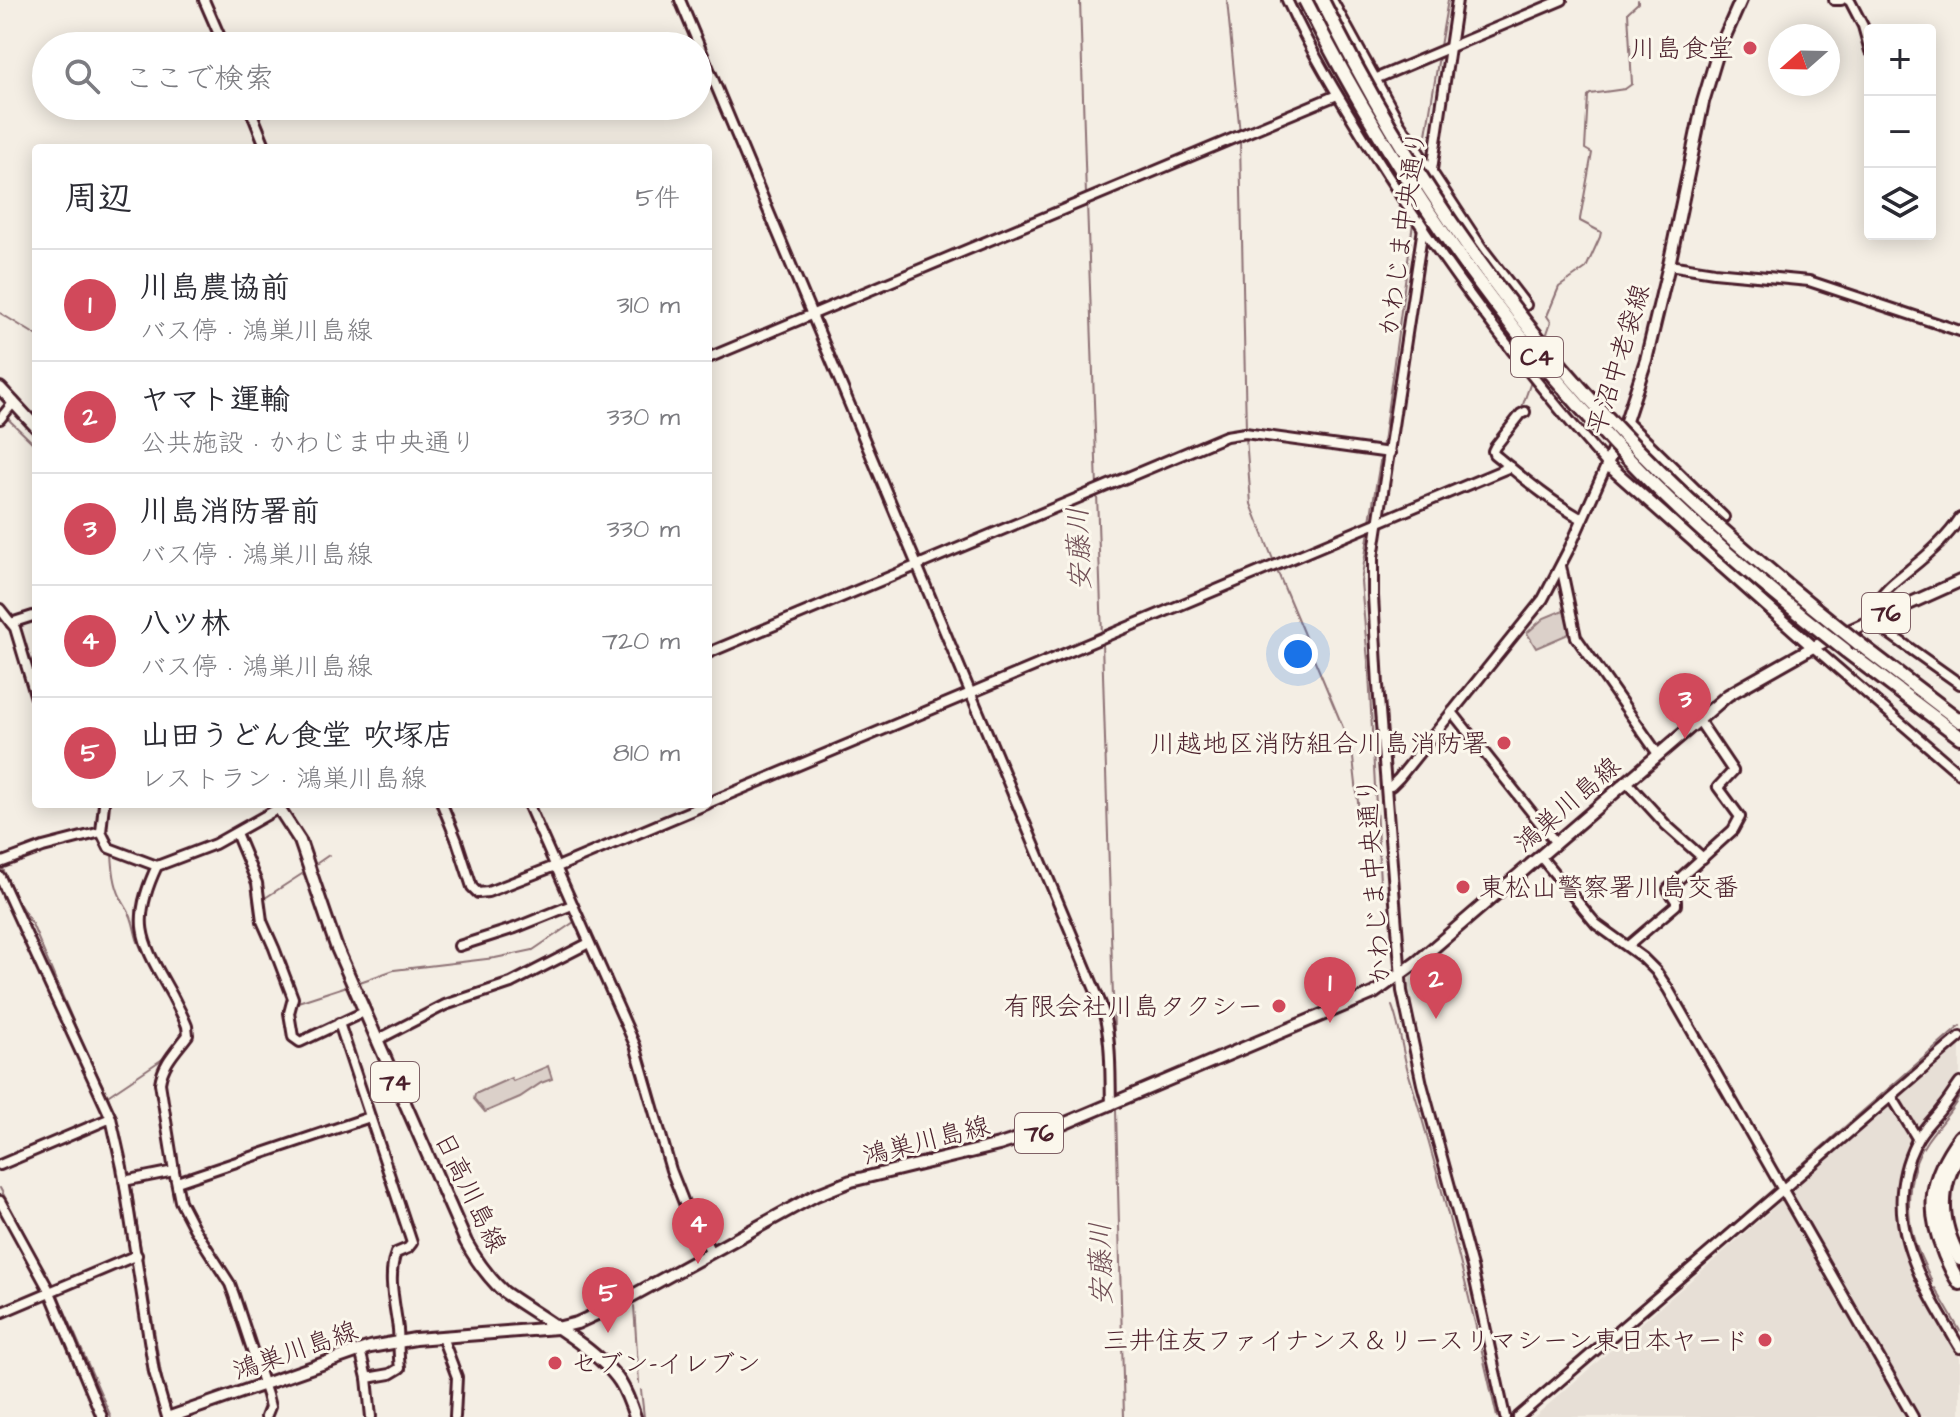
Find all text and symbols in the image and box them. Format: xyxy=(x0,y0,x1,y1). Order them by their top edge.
north arrow xyxy=(1768,24,1840,96)
map controls xyxy=(1864,24,1936,240)
button: + xyxy=(1864,24,1936,96)
place label: 川島食堂 xyxy=(1630,31,1734,67)
search box xyxy=(32,32,712,120)
marker: 川島食堂 xyxy=(1741,39,1759,57)
icon: search xyxy=(60,54,104,98)
text: ここで検索 xyxy=(124,58,274,100)
button: − xyxy=(1864,96,1936,168)
street label: かわじま中央通り xyxy=(1371,128,1435,339)
button: layers xyxy=(1864,168,1936,240)
text: 周辺 xyxy=(64,175,132,223)
text: 5件 xyxy=(636,180,680,216)
text: 川島農協前 xyxy=(140,267,290,309)
street label: 平沼中老袋線 xyxy=(1579,279,1659,439)
text: 1 xyxy=(88,287,92,323)
text: 310 m xyxy=(616,287,680,323)
text: バス停 · 鴻巣川島線 xyxy=(140,313,372,349)
road number: C4 xyxy=(1511,337,1563,377)
text: ヤマト運輸 xyxy=(140,379,290,421)
text: 2 xyxy=(83,399,97,435)
text: 330 m xyxy=(606,399,680,435)
text: 公共施設 · かわじま中央通り xyxy=(140,425,476,461)
text: 川島消防署前 xyxy=(140,491,320,533)
water label: 安藤川 xyxy=(1059,506,1100,592)
text: 3 xyxy=(83,511,97,547)
text: 330 m xyxy=(606,511,680,547)
text: バス停 · 鴻巣川島線 xyxy=(140,537,372,573)
road number: 76 xyxy=(1862,593,1910,633)
text: 八ツ林 xyxy=(140,603,230,645)
text: 4 xyxy=(81,623,99,659)
text: 720 m xyxy=(602,623,680,659)
your location xyxy=(1278,634,1318,674)
text: バス停 · 鴻巣川島線 xyxy=(140,649,372,685)
pin: 3 xyxy=(1659,673,1711,739)
text: 山田うどん食堂 吹塚店 xyxy=(140,715,453,757)
place label: 川越地区消防組合川島消防署 xyxy=(1150,726,1488,762)
marker: 川越地区消防組合川島消防署 xyxy=(1495,734,1513,752)
text: 5 xyxy=(81,735,99,771)
text: 810 m xyxy=(613,735,680,771)
street label: 鴻巣川島線 xyxy=(1507,749,1629,861)
text: レストラン · 鴻巣川島線 xyxy=(140,761,427,797)
street label: かわじま中央通り xyxy=(1349,776,1399,986)
place label: 東松山警察署川島交番 xyxy=(1479,870,1739,906)
marker: 東松山警察署川島交番 xyxy=(1454,878,1472,896)
pin: 2 xyxy=(1410,953,1462,1019)
pin: 1 xyxy=(1304,957,1356,1023)
place label: 有限会社川島タクシー xyxy=(1004,989,1263,1025)
marker: 有限会社川島タクシー xyxy=(1270,997,1288,1015)
road number: 74 xyxy=(371,1062,419,1102)
street label: 鴻巣川島線 xyxy=(859,1108,994,1174)
road number: 76 xyxy=(1015,1113,1063,1153)
street label: 日高川島線 xyxy=(425,1126,515,1259)
pin: 4 xyxy=(672,1198,724,1264)
water label: 安藤川 xyxy=(1081,1222,1122,1306)
pin: 5 xyxy=(582,1267,634,1333)
street label: 鴻巣川島線 xyxy=(228,1313,363,1389)
place label: 三井住友ファイナンス＆リースリマシーン東日本ヤード xyxy=(1103,1323,1749,1359)
marker: 三井住友ファイナンス＆リースリマシーン東日本ヤード xyxy=(1756,1331,1774,1349)
place label: セブン-イレブン xyxy=(571,1346,761,1382)
marker: セブン-イレブン xyxy=(546,1354,564,1372)

